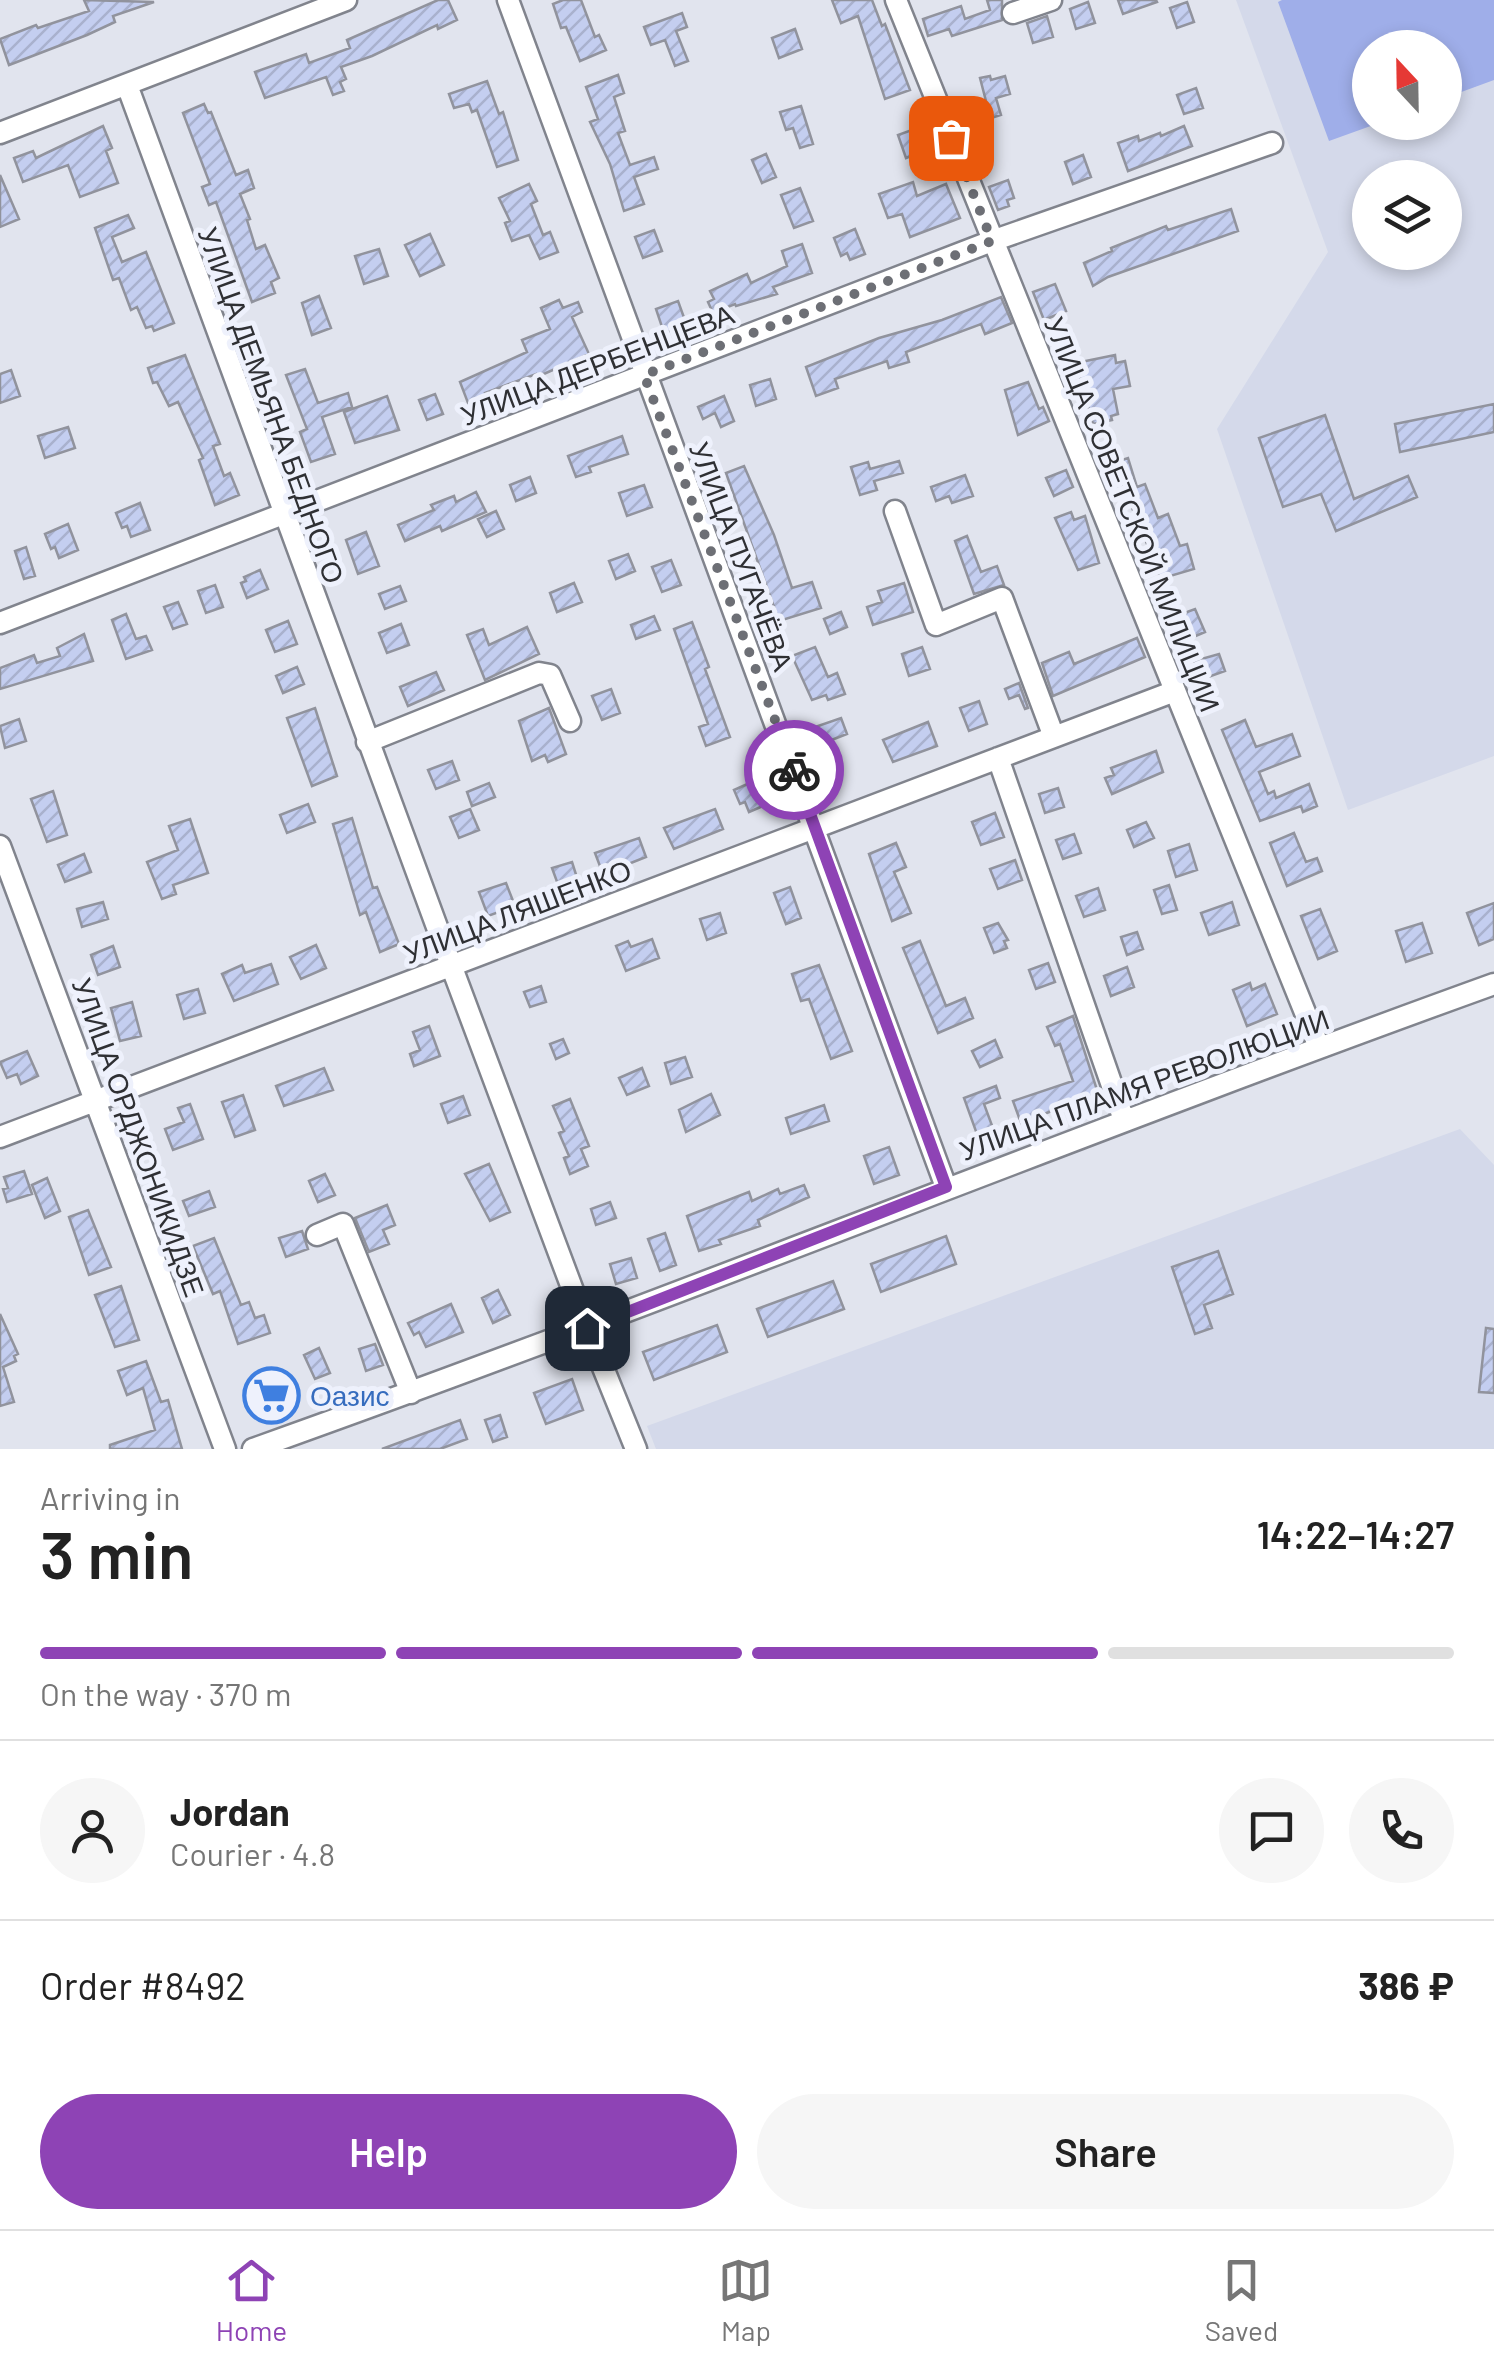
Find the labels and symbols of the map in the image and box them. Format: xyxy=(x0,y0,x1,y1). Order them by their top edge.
north arrow xyxy=(1352,30,1462,140)
pin xyxy=(909,96,994,181)
street label: УЛИЦА ДЕМЬЯНА БЕДНОГО xyxy=(192,222,352,588)
street label: УЛИЦА ДЕРБЕНЦЕВА xyxy=(456,296,739,432)
street label: УЛИЦА СОВЕТСКОЙ МИЛИЦИИ xyxy=(1038,312,1228,716)
street label: УЛИЦА ПУГАЧЁВА xyxy=(683,437,801,675)
courier xyxy=(744,720,844,820)
street label: УЛИЦА ЛЯШЕНКО xyxy=(398,852,636,970)
street label: УЛИЦА ОРДЖОНИКИДЗЕ xyxy=(66,973,212,1301)
street label: УЛИЦА ПЛАМЯ РЕВОЛЮЦИИ xyxy=(955,1001,1333,1167)
pin xyxy=(545,1286,630,1371)
supermarket icon: Оазис xyxy=(241,1365,301,1425)
place label: Оазис xyxy=(310,1378,390,1412)

